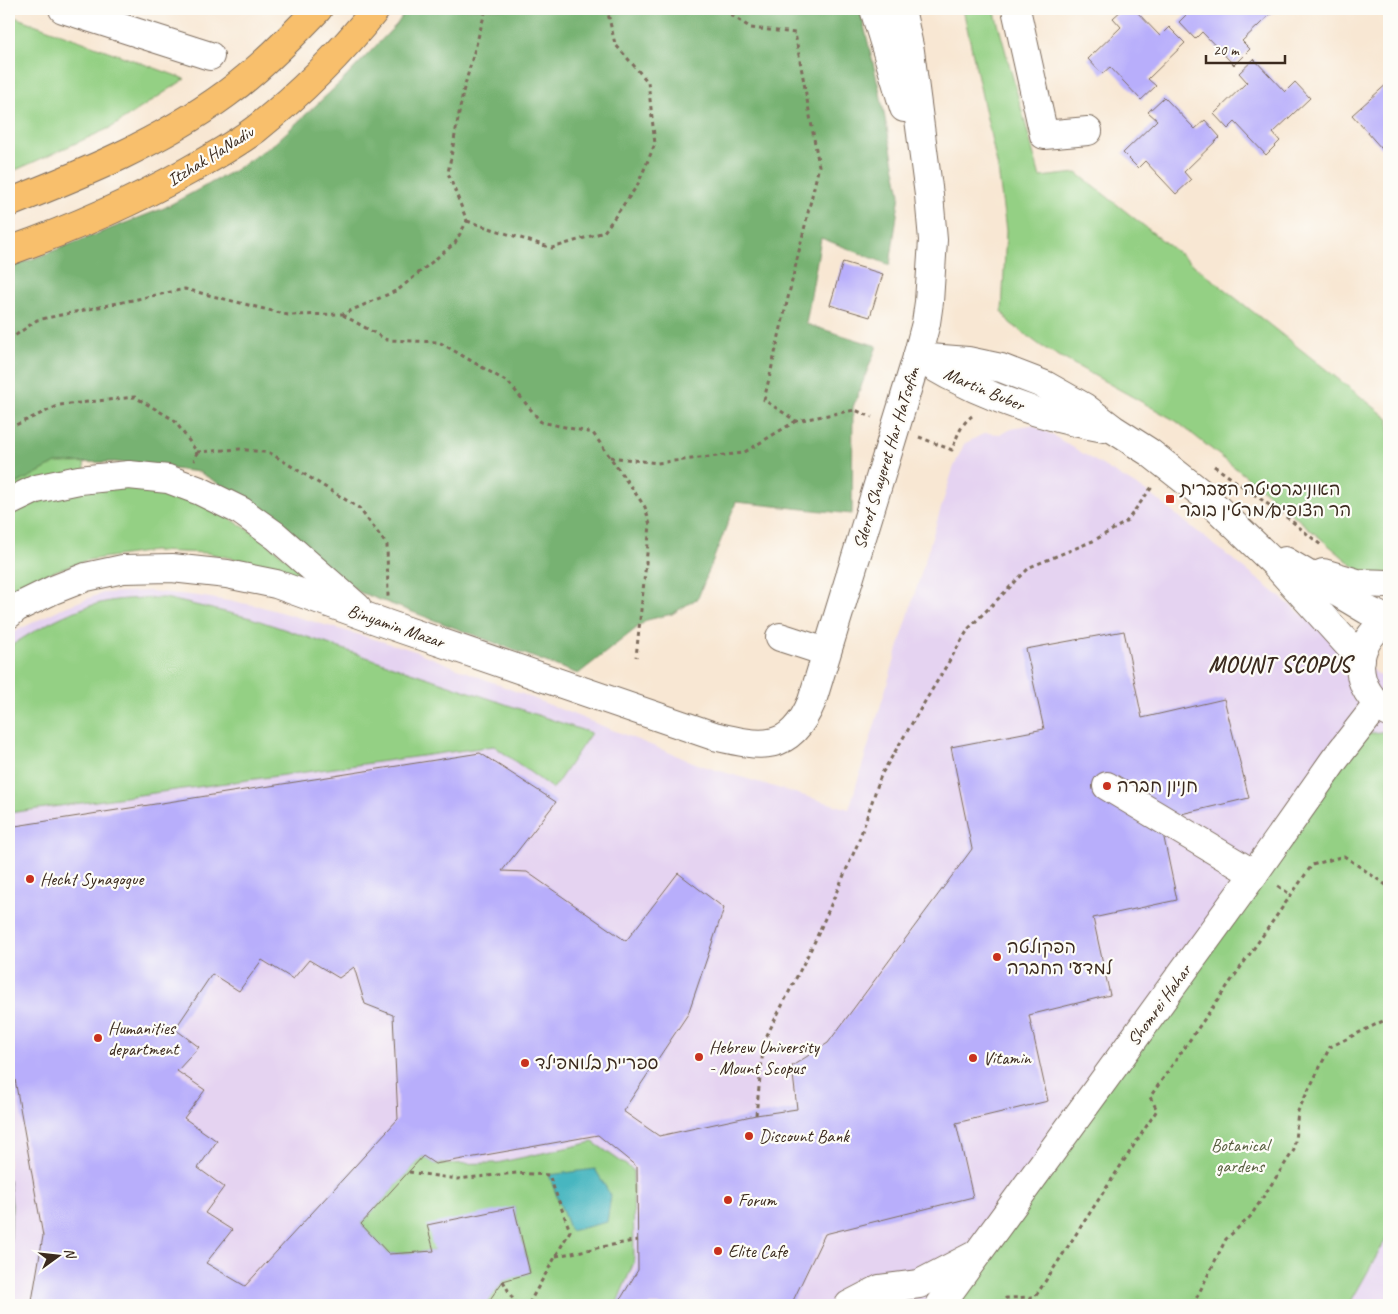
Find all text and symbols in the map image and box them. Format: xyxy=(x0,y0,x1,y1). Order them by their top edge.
scale bar xyxy=(1206,32,1284,64)
text: 20 m xyxy=(1213,41,1240,60)
street label: Itzhak HaNadiv xyxy=(163,120,259,191)
street label: Martin Buber xyxy=(940,362,1029,416)
street label: Sderot Shayeret Har HaTsofim xyxy=(848,363,925,551)
place label: האוניברסיטה העברית הר הצופים/מרטין בובר xyxy=(1179,478,1351,521)
marker: האוניברסיטה העברית הר הצופים/מרטין בובר xyxy=(1164,493,1176,505)
street label: Binyamin Mazar xyxy=(345,599,449,653)
district label: MOUNT SCOPUS xyxy=(1209,651,1356,679)
place label: חניון חברה xyxy=(1117,775,1198,797)
marker: חניון חברה xyxy=(1101,780,1113,792)
place label: Hecht Synagogue xyxy=(40,868,145,890)
marker: Hecht Synagogue xyxy=(24,873,36,885)
place label: הפקולטה למדעי החברה xyxy=(1007,936,1113,979)
marker: הפקולטה למדעי החברה xyxy=(991,951,1003,963)
street label: Shomrei Hahar xyxy=(1122,959,1197,1050)
place label: Humanities department xyxy=(108,1017,180,1060)
marker: Humanities department xyxy=(92,1032,104,1044)
place label: Hebrew University - Mount Scopus xyxy=(709,1036,821,1079)
place label: Vitamin xyxy=(983,1047,1032,1069)
marker: Hebrew University - Mount Scopus xyxy=(693,1051,705,1063)
place label: ספריית בלומפילד xyxy=(535,1052,659,1074)
marker: Vitamin xyxy=(967,1052,979,1064)
marker: ספריית בלומפילד xyxy=(519,1057,531,1069)
place label: Discount Bank xyxy=(759,1125,850,1147)
marker: Discount Bank xyxy=(743,1130,755,1142)
park label: Botanical gardens xyxy=(1211,1134,1272,1177)
place label: Forum xyxy=(738,1189,777,1211)
marker: Forum xyxy=(722,1194,734,1206)
north arrow xyxy=(32,1232,82,1282)
place label: Elite Cafe xyxy=(728,1240,788,1262)
marker: Elite Cafe xyxy=(712,1245,724,1257)
text: N xyxy=(61,1246,80,1261)

